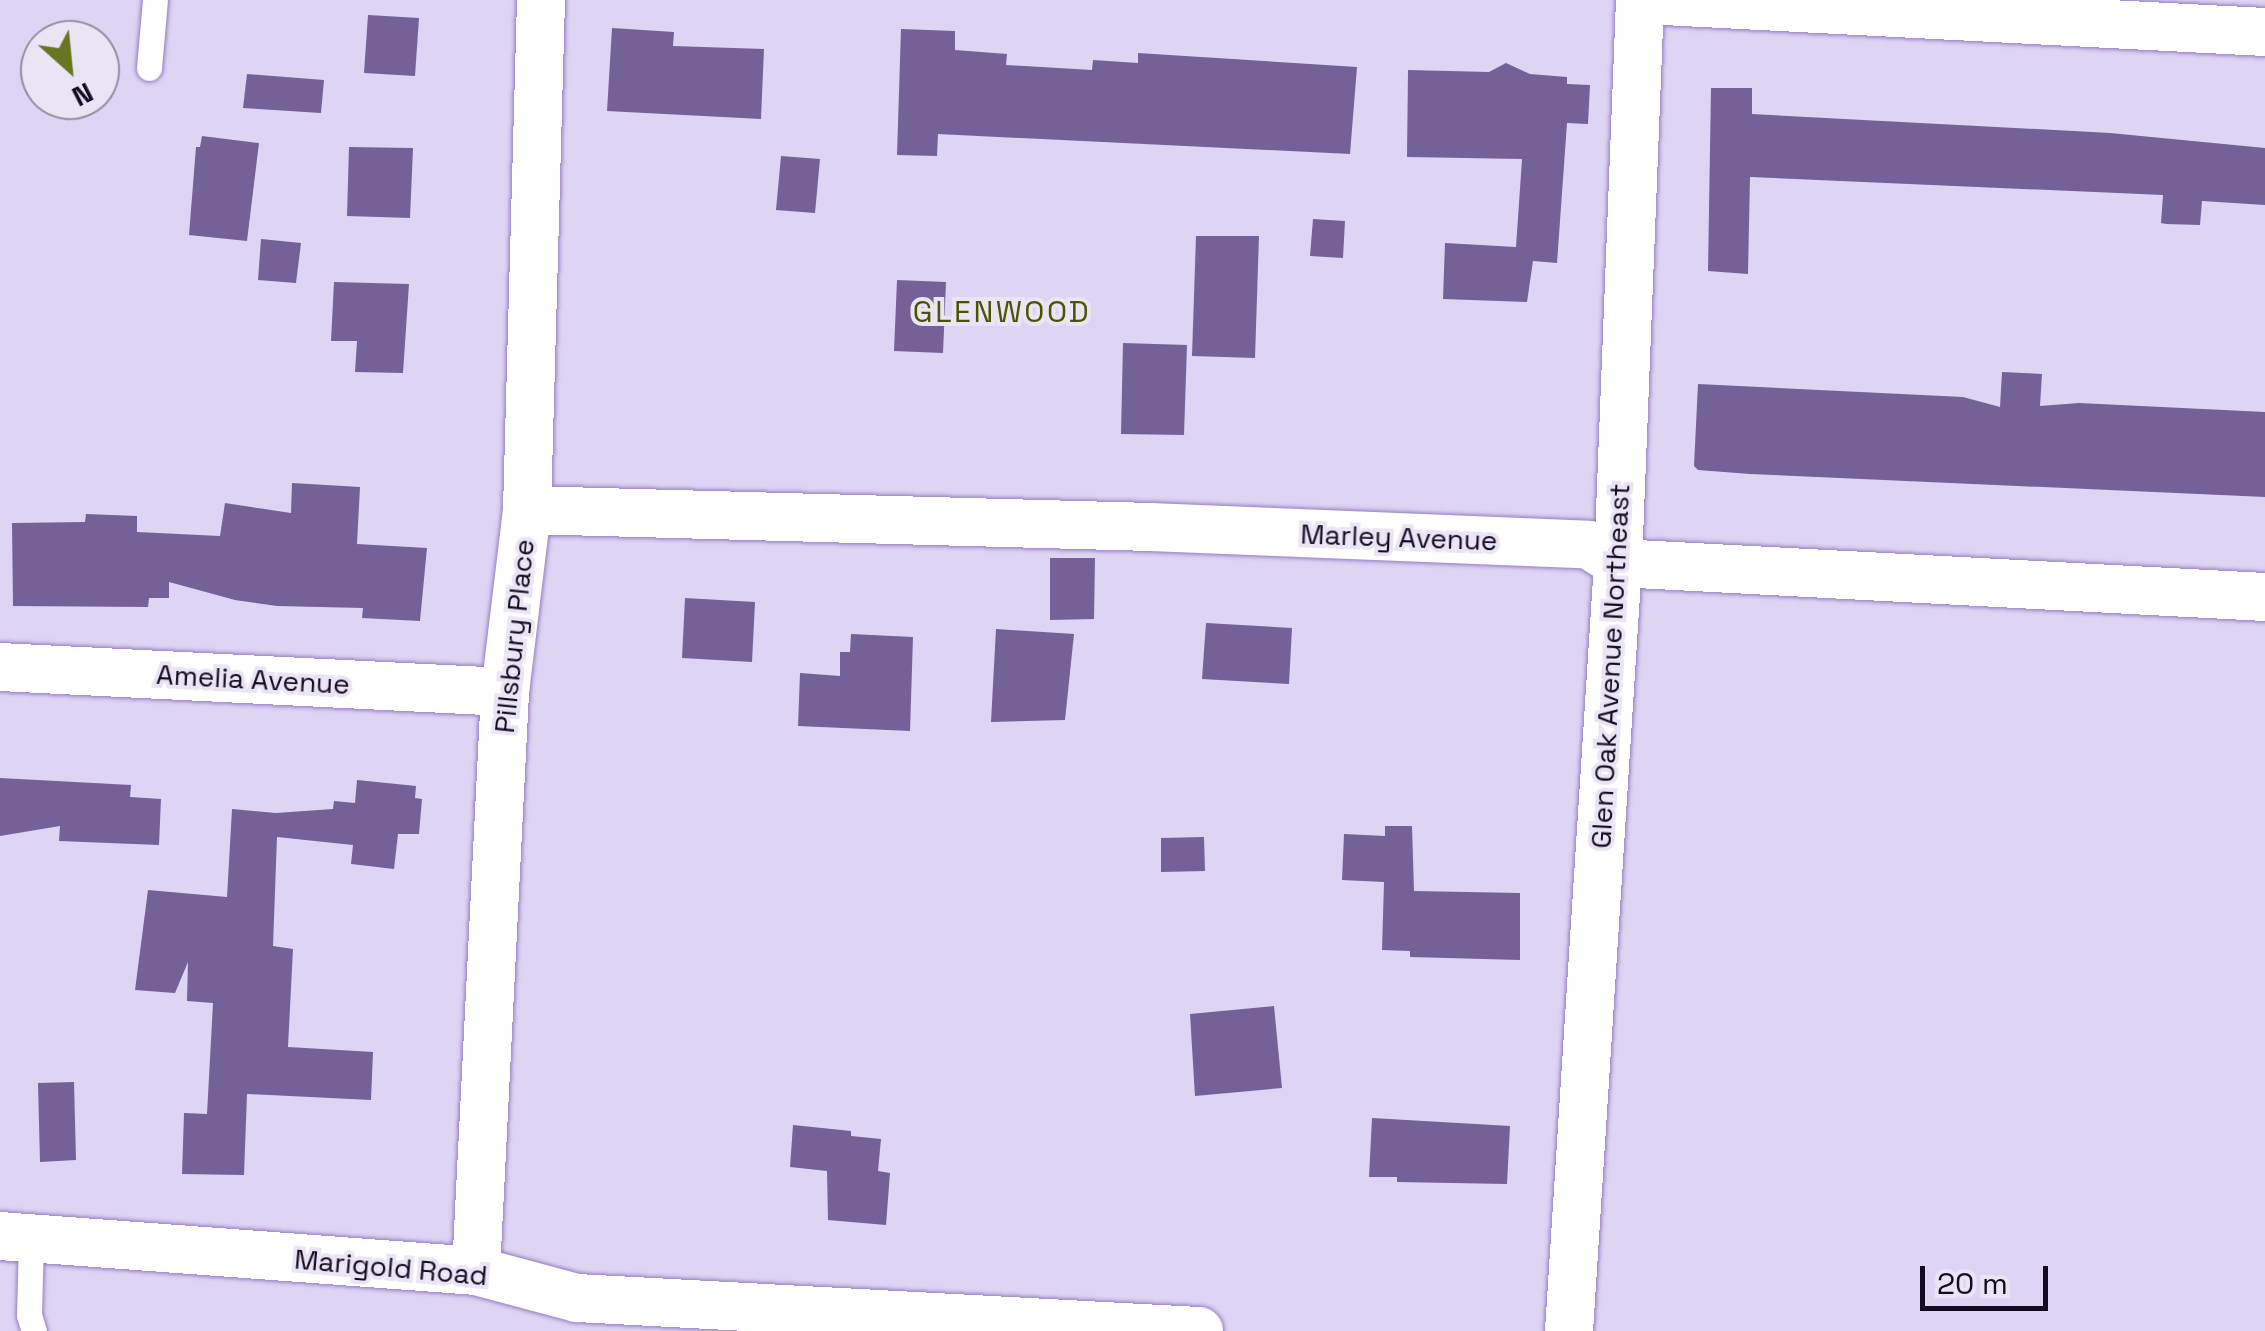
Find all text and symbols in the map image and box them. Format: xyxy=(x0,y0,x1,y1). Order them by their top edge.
north arrow xyxy=(20,20,120,120)
text: N xyxy=(66,75,99,115)
district label: GLENWOOD xyxy=(913,294,1091,330)
street label: Glen Oak Avenue Northeast xyxy=(1584,482,1636,850)
street label: Marley Avenue xyxy=(1300,517,1498,557)
street label: Pillsbury Place xyxy=(487,537,541,735)
street label: Amelia Avenue xyxy=(155,657,351,701)
street label: Marigold Road xyxy=(293,1242,489,1292)
scale bar xyxy=(1925,1246,2052,1308)
text: 20 m xyxy=(1937,1264,2008,1303)

